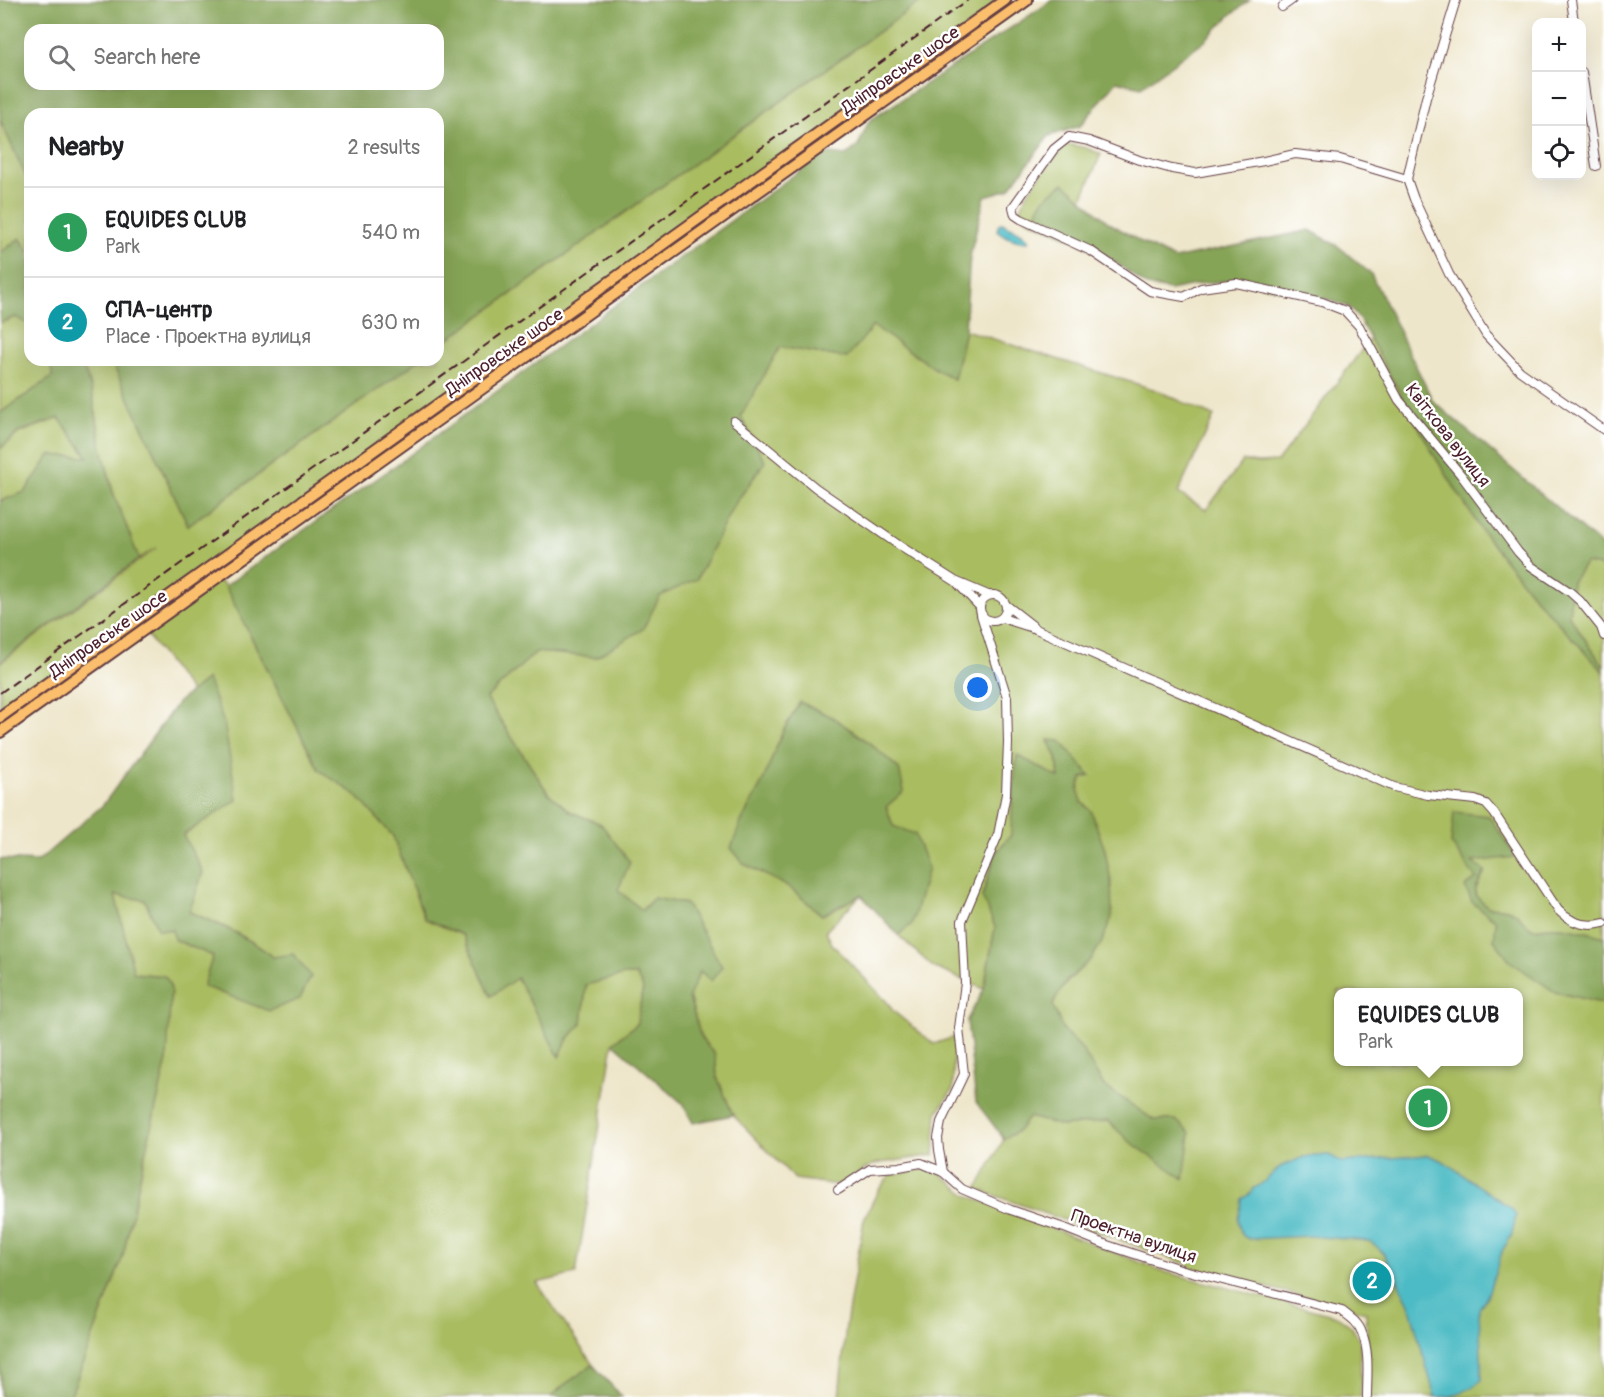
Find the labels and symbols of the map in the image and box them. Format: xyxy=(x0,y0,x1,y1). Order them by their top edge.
street label: Дніпровське шосе xyxy=(836,21,964,120)
street label: Дніпровське шосе xyxy=(440,303,568,402)
street label: Квіткова вулиця xyxy=(1400,379,1495,492)
street label: Дніпровське шосе xyxy=(44,585,172,684)
your location xyxy=(963,673,992,702)
pin: 1 xyxy=(1408,1086,1448,1130)
street label: Проектна вулиця xyxy=(1068,1204,1200,1269)
pin: 2 xyxy=(1352,1258,1392,1304)

